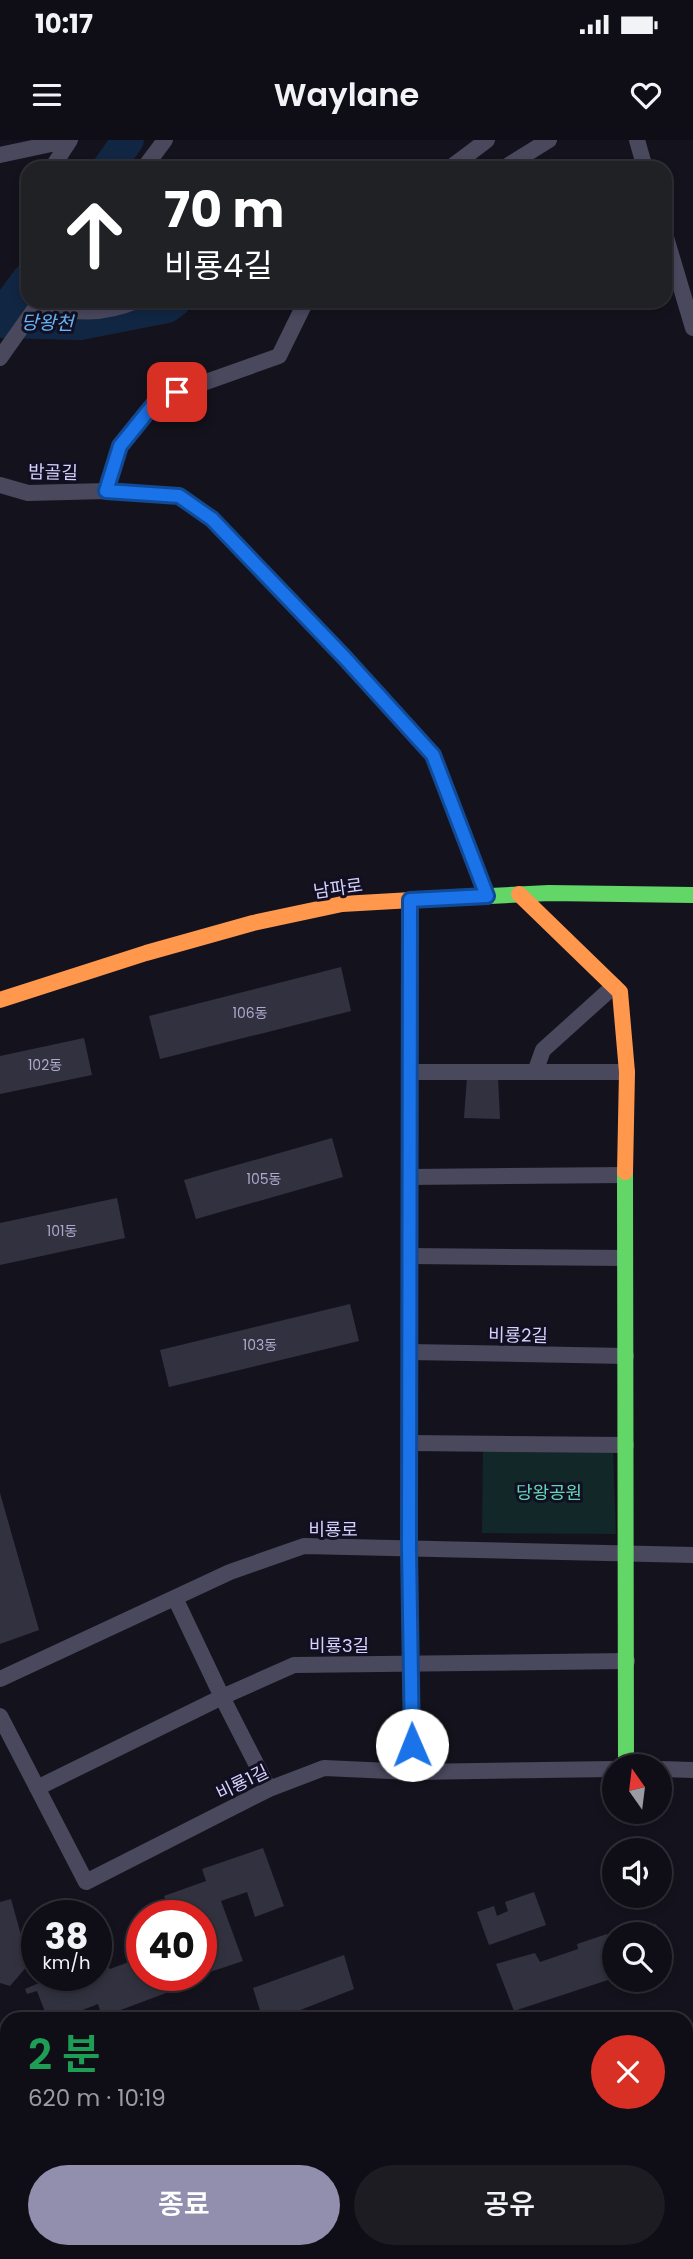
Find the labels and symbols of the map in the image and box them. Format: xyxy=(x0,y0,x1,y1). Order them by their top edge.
water label: 당왕천 xyxy=(21,309,75,337)
pin xyxy=(147,362,207,422)
street label: 밤골길 xyxy=(28,459,78,485)
street label: 남파로 xyxy=(312,872,364,904)
house number: 106동 xyxy=(232,1003,268,1023)
house number: 102동 xyxy=(28,1055,62,1075)
house number: 105동 xyxy=(247,1169,282,1189)
house number: 101동 xyxy=(47,1221,77,1241)
street label: 비룡2길 xyxy=(488,1322,548,1348)
house number: 103동 xyxy=(243,1335,277,1355)
park label: 당왕공원 xyxy=(516,1480,582,1505)
street label: 비룡로 xyxy=(308,1517,358,1542)
street label: 비룡3길 xyxy=(309,1633,369,1658)
position arrow xyxy=(375,1708,449,1782)
north arrow xyxy=(602,1754,672,1824)
street label: 비룡1길 xyxy=(212,1759,272,1805)
speed limit sign: 40 xyxy=(126,1900,217,1991)

